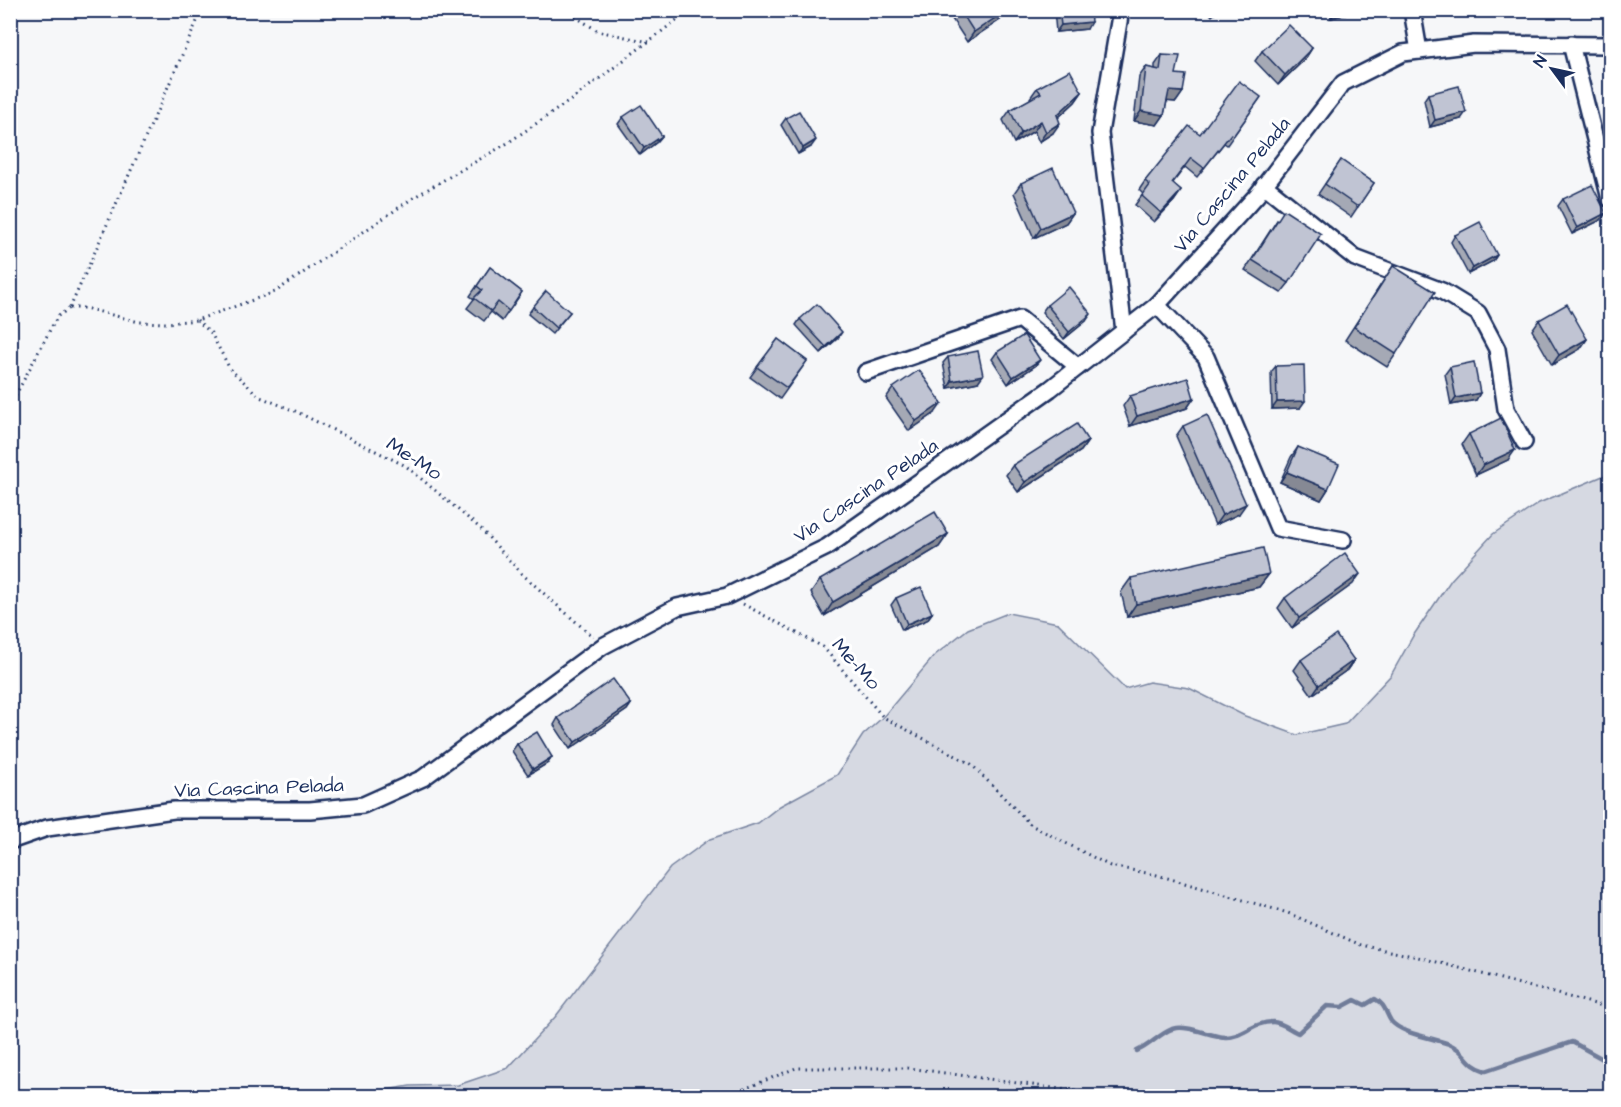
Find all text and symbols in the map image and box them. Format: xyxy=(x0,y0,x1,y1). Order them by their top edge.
north arrow xyxy=(1522,39,1582,99)
text: N xyxy=(1528,51,1552,72)
street label: Via Cascina Pelada xyxy=(1167,111,1297,259)
street label: Me-Mo xyxy=(381,431,447,487)
street label: Via Cascina Pelada xyxy=(788,432,944,550)
street label: Me-Mo xyxy=(825,632,887,696)
street label: Via Cascina Pelada xyxy=(174,771,344,805)

